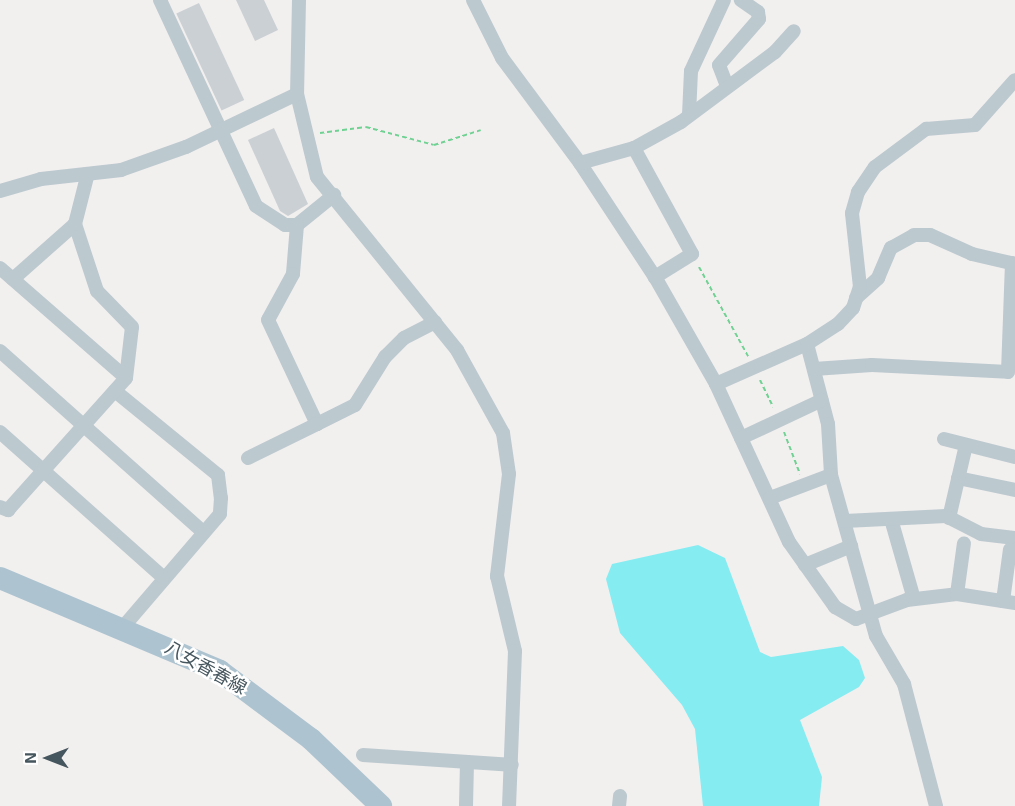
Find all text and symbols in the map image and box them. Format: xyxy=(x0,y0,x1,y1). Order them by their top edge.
street label: 八女香春線 xyxy=(161,636,251,698)
north arrow xyxy=(18,728,78,788)
text: N xyxy=(20,752,39,764)

